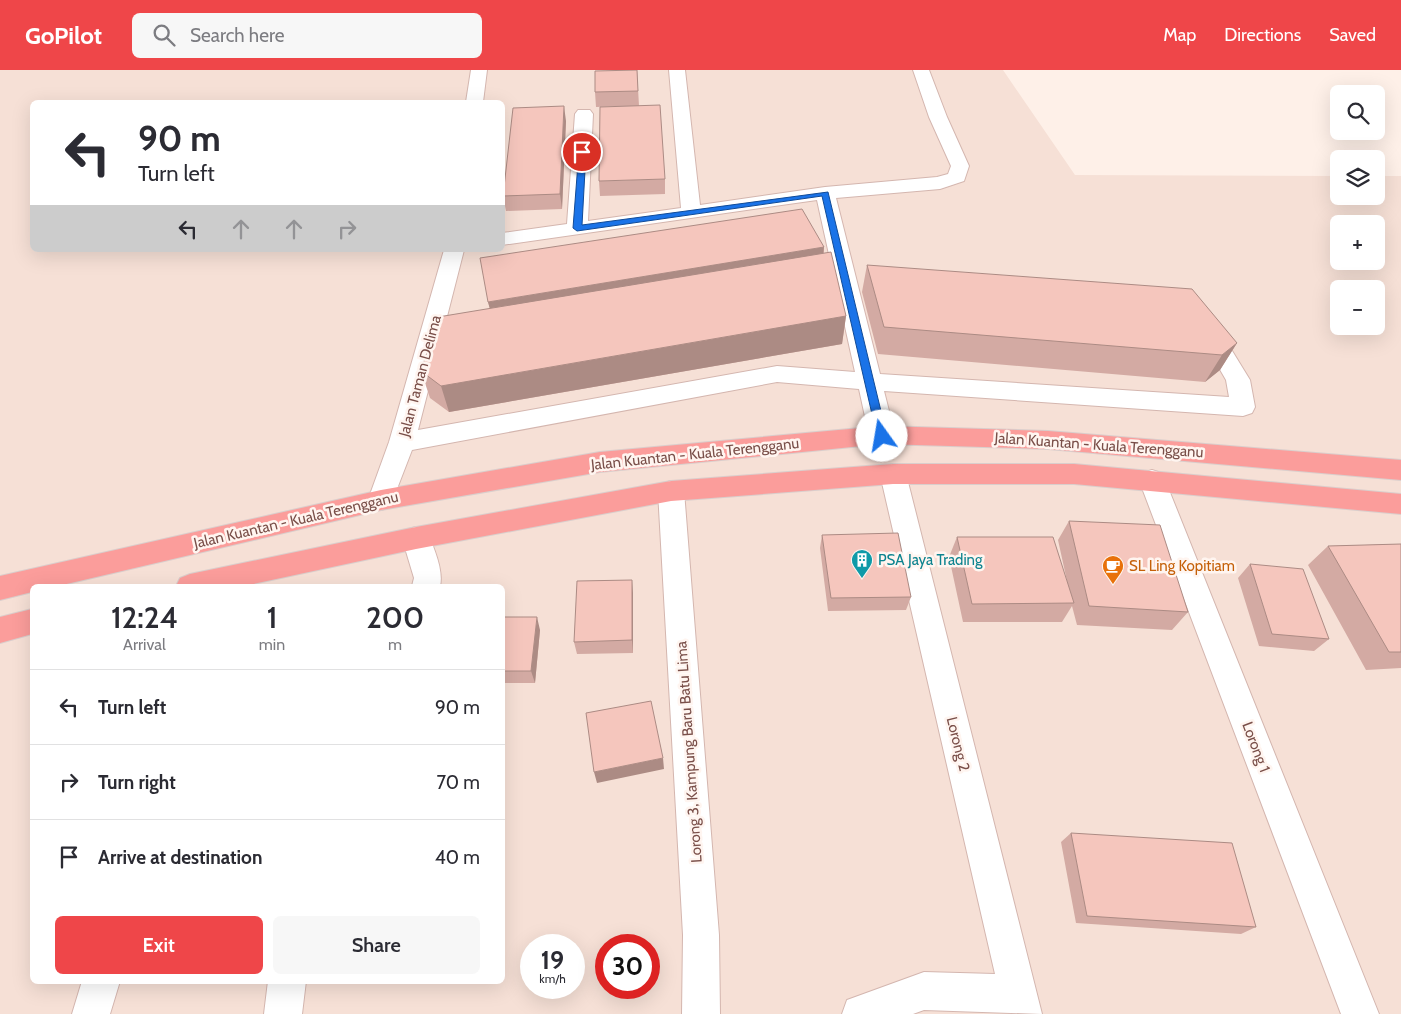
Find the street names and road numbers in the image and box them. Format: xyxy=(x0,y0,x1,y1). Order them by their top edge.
street label: Jalan Taman Delima xyxy=(395,312,445,440)
street label: Jalan Kuantan - Kuala Terengganu xyxy=(993,429,1204,461)
street label: Jalan Kuantan - Kuala Terengganu xyxy=(589,434,800,474)
street label: Jalan Kuantan - Kuala Terengganu xyxy=(191,488,400,553)
street label: Lorong 3, Kampung Baru Batu Lima xyxy=(672,640,706,863)
street label: Lorong 2 xyxy=(943,715,973,773)
street label: Lorong 1 xyxy=(1238,719,1274,775)

